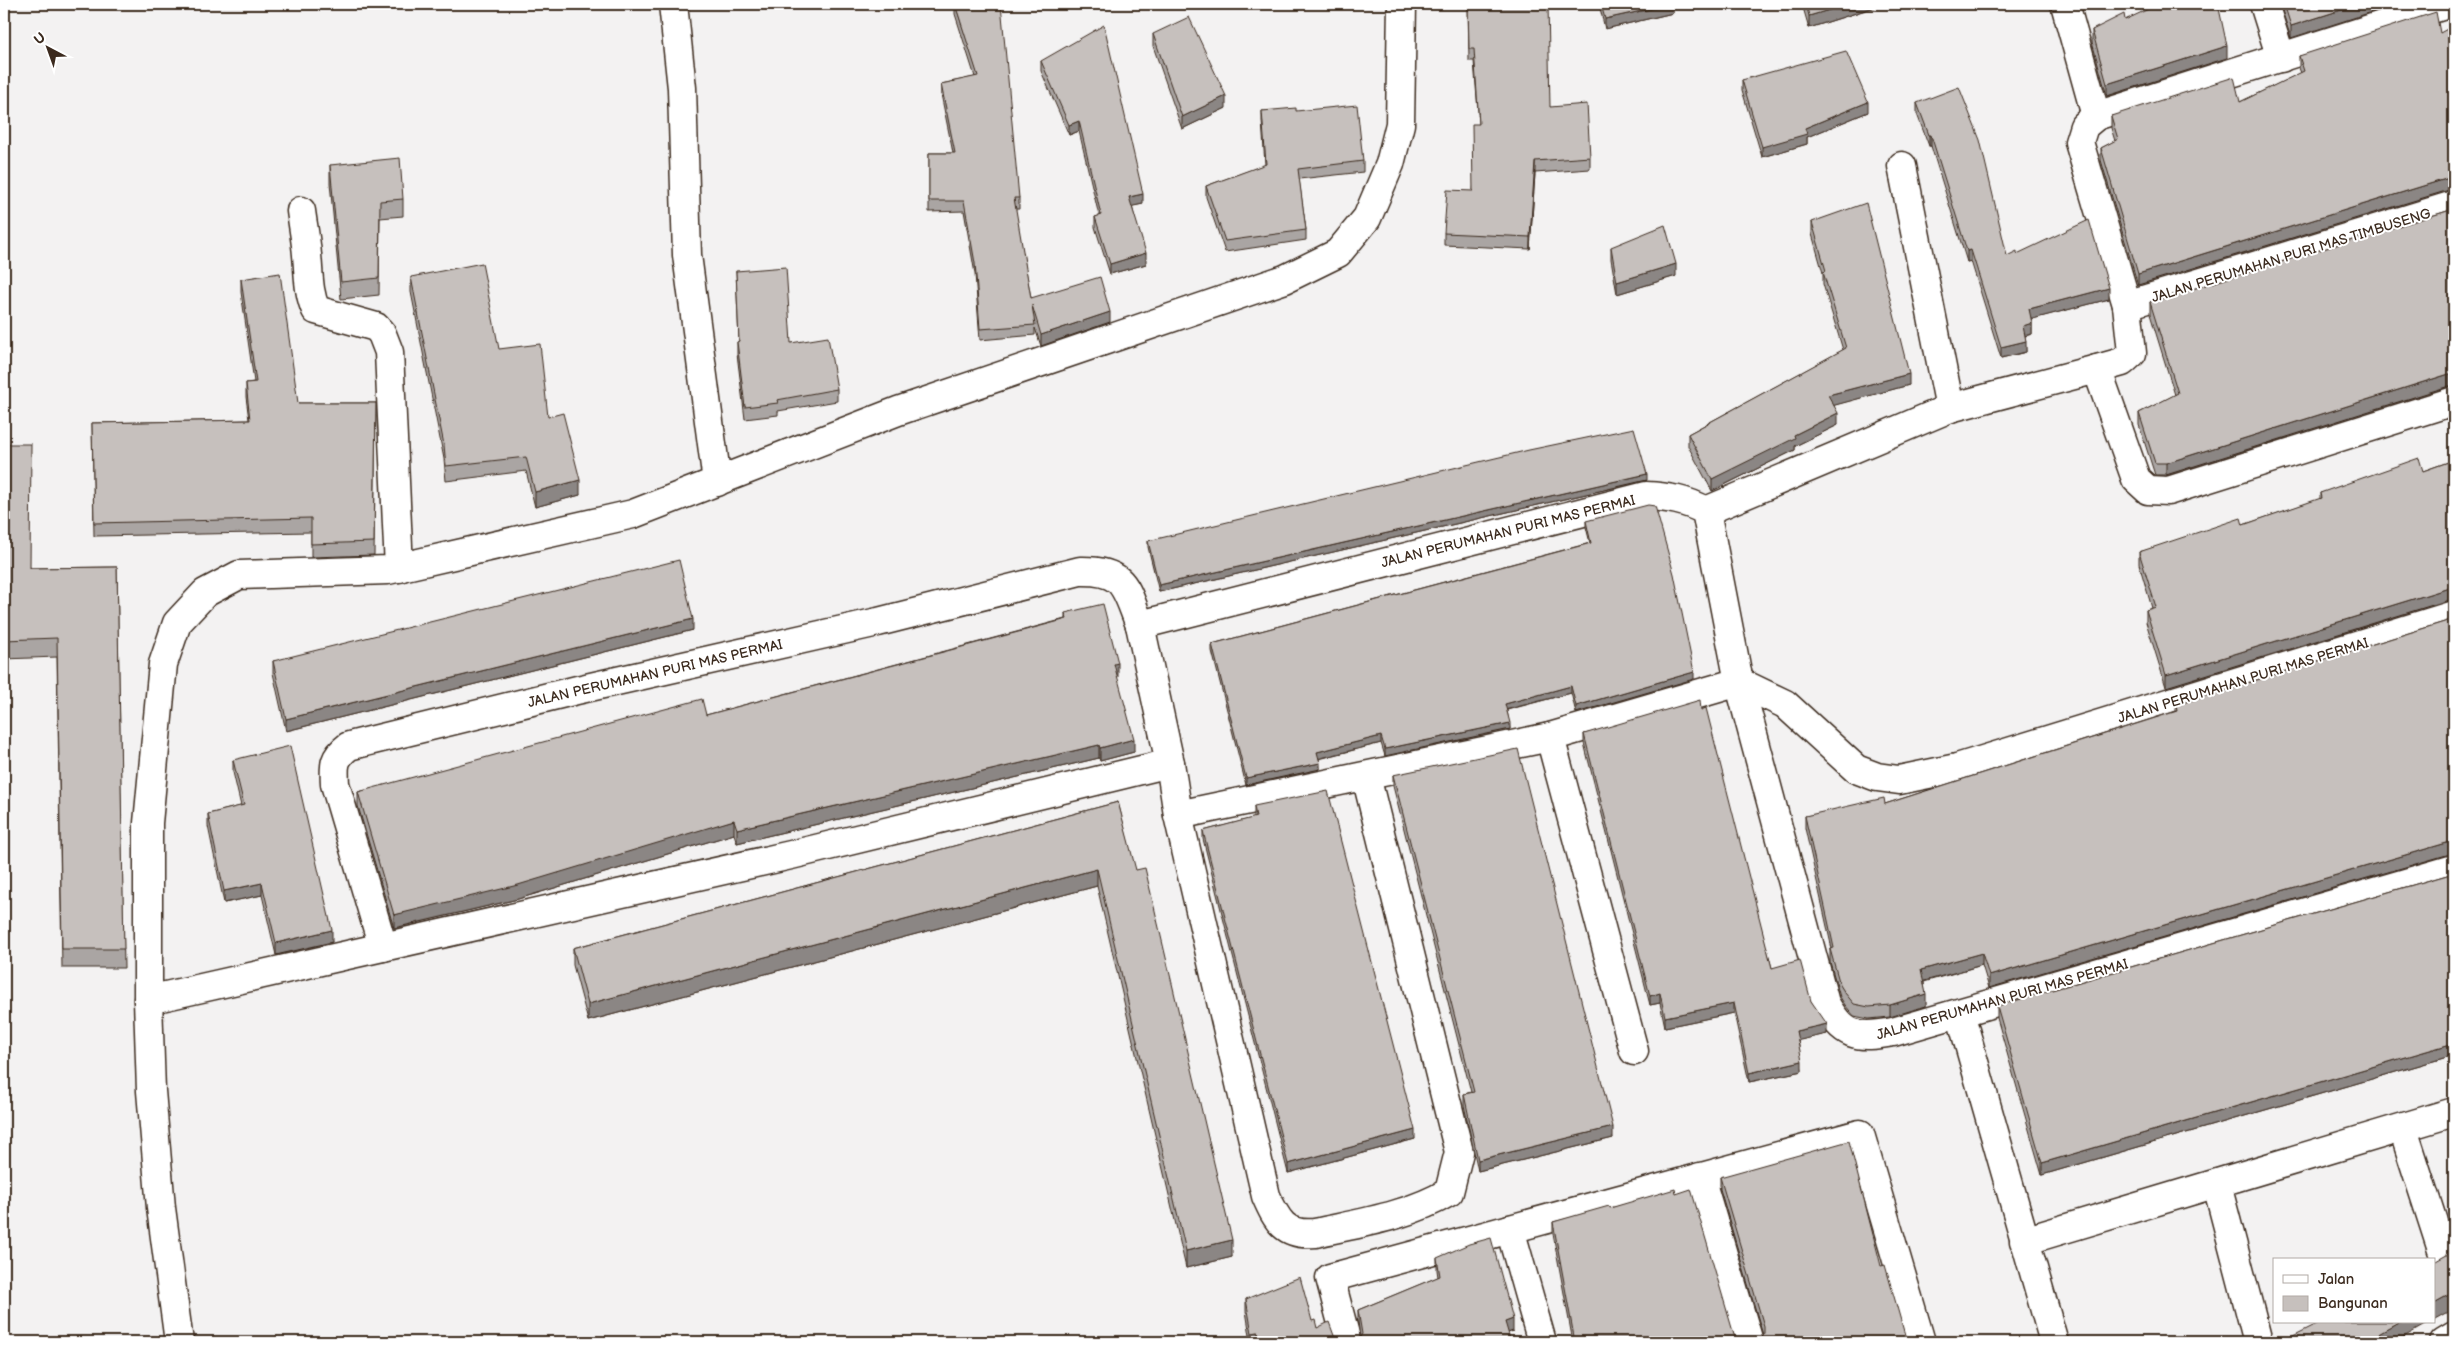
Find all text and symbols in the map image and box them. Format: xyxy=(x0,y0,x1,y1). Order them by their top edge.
north arrow xyxy=(22,22,72,72)
text: U xyxy=(30,29,49,48)
street label: JALAN PERUMAHAN PURI MAS TIMBUSENG xyxy=(2149,205,2433,306)
street label: JALAN PERUMAHAN PURI MAS PERMAI xyxy=(1379,492,1637,571)
street label: JALAN PERUMAHAN PURI MAS PERMAI xyxy=(2116,634,2370,727)
street label: JALAN PERUMAHAN PURI MAS PERMAI xyxy=(526,636,784,711)
street label: JALAN PERUMAHAN PURI MAS PERMAI xyxy=(1874,955,2130,1044)
legend xyxy=(2273,1258,2436,1324)
text: Jalan xyxy=(2318,1270,2354,1289)
text: Bangunan xyxy=(2318,1294,2388,1313)

